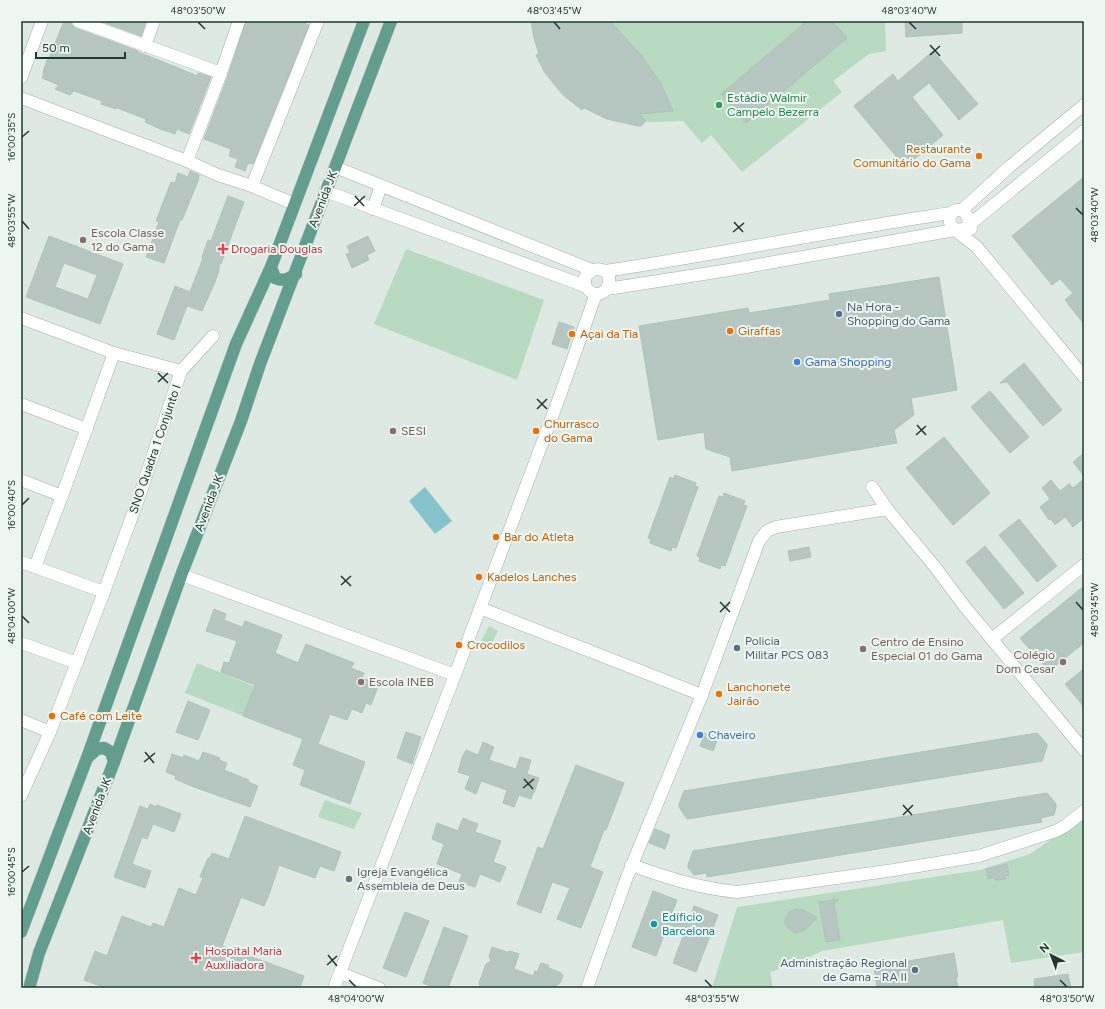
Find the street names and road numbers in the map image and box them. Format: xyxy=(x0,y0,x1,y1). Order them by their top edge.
street label: Avenida JK xyxy=(306,168,340,229)
street label: SNO Quadra 1 Conjunto I xyxy=(126,383,184,515)
street label: Avenida JK xyxy=(192,472,226,533)
street label: Avenida JK xyxy=(80,775,114,836)

